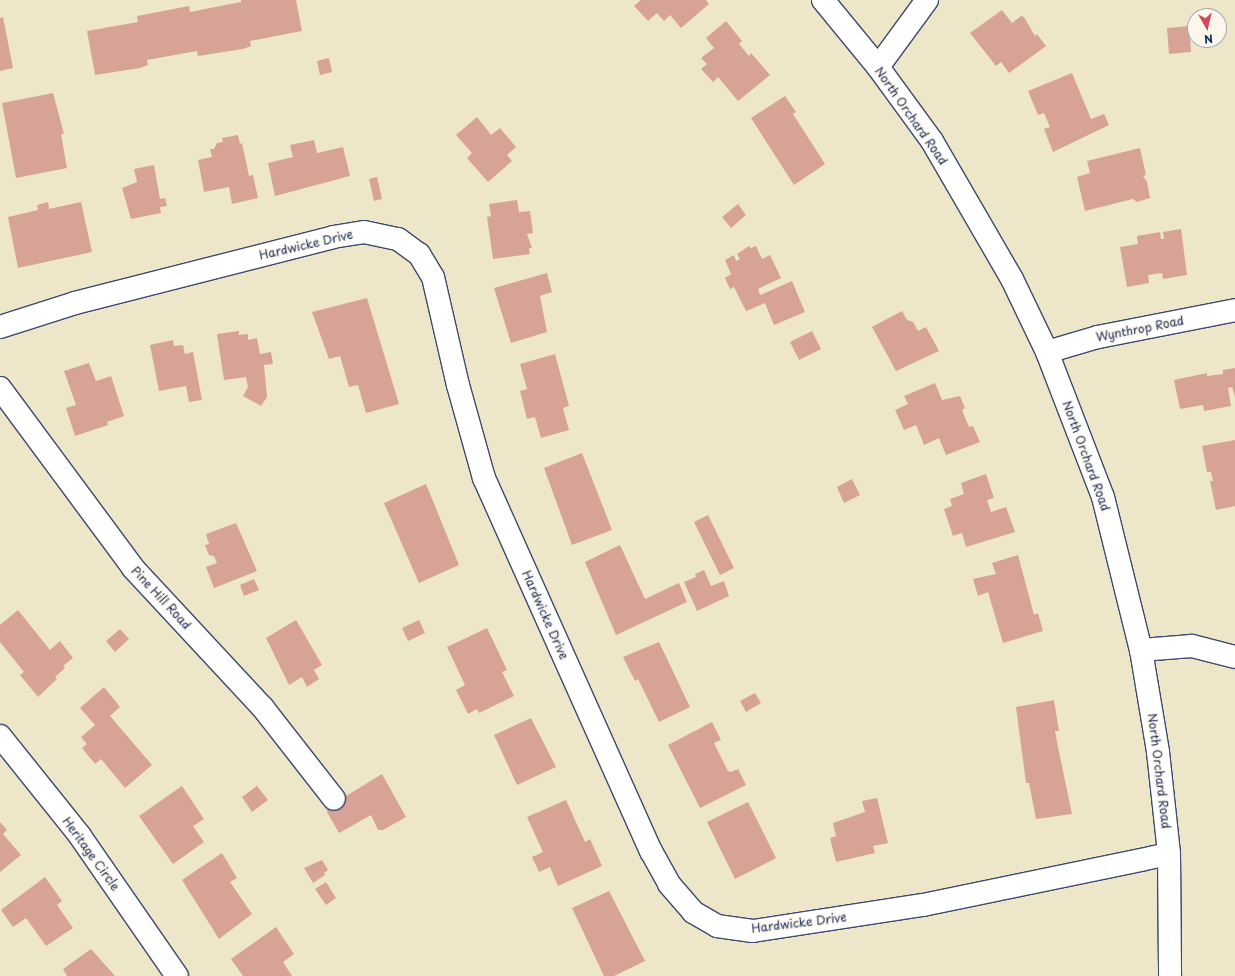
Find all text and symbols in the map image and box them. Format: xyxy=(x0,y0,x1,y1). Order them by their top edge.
north arrow xyxy=(1187,8,1227,48)
text: N xyxy=(1203,30,1214,48)
street label: North Orchard Road xyxy=(871,63,951,169)
street label: Hardwicke Drive xyxy=(258,227,354,263)
street label: Wynthrop Road xyxy=(1095,313,1185,345)
street label: North Orchard Road xyxy=(1059,398,1113,514)
street label: Pine Hill Road xyxy=(128,564,194,632)
street label: Hardwicke Drive xyxy=(519,568,571,662)
street label: North Orchard Road xyxy=(1145,711,1173,831)
street label: Heritage Circle xyxy=(59,814,123,894)
street label: Hardwicke Drive xyxy=(751,910,847,936)

